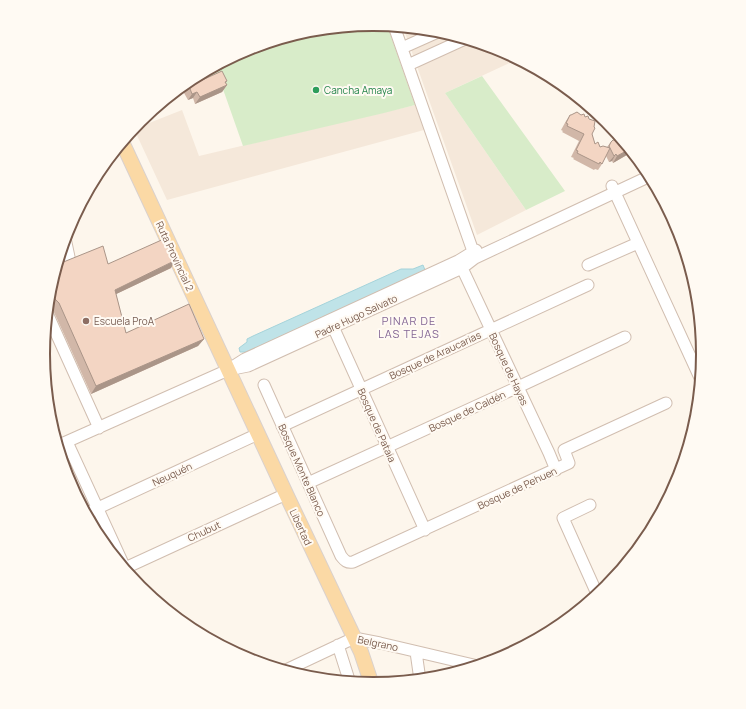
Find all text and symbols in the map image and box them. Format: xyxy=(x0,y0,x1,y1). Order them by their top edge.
place label: Cancha Amaya xyxy=(324,83,392,97)
marker: Cancha Amaya xyxy=(311,85,321,95)
street label: Ruta Provincial 2 xyxy=(153,219,197,294)
street label: Padre Hugo Salvato xyxy=(313,291,400,341)
district label: PINAR DE LAS TEJAS xyxy=(378,313,440,341)
place label: Escuela ProA xyxy=(94,314,155,328)
marker: Escuela ProA xyxy=(81,316,91,326)
street label: Bosque de Araucarias xyxy=(387,328,483,382)
street label: Bosque de Hayas xyxy=(486,330,532,408)
street label: Bosque de Pataia xyxy=(354,386,400,464)
street label: Bosque de Caldén xyxy=(426,387,508,435)
street label: Bosque Monte Blanco xyxy=(275,421,329,519)
street label: Neuquén xyxy=(150,459,194,489)
street label: Bosque de Pehuen xyxy=(475,463,559,513)
street label: Libertad xyxy=(287,507,315,547)
street label: Chubut xyxy=(185,517,223,545)
street label: Belgrano xyxy=(356,632,400,654)

